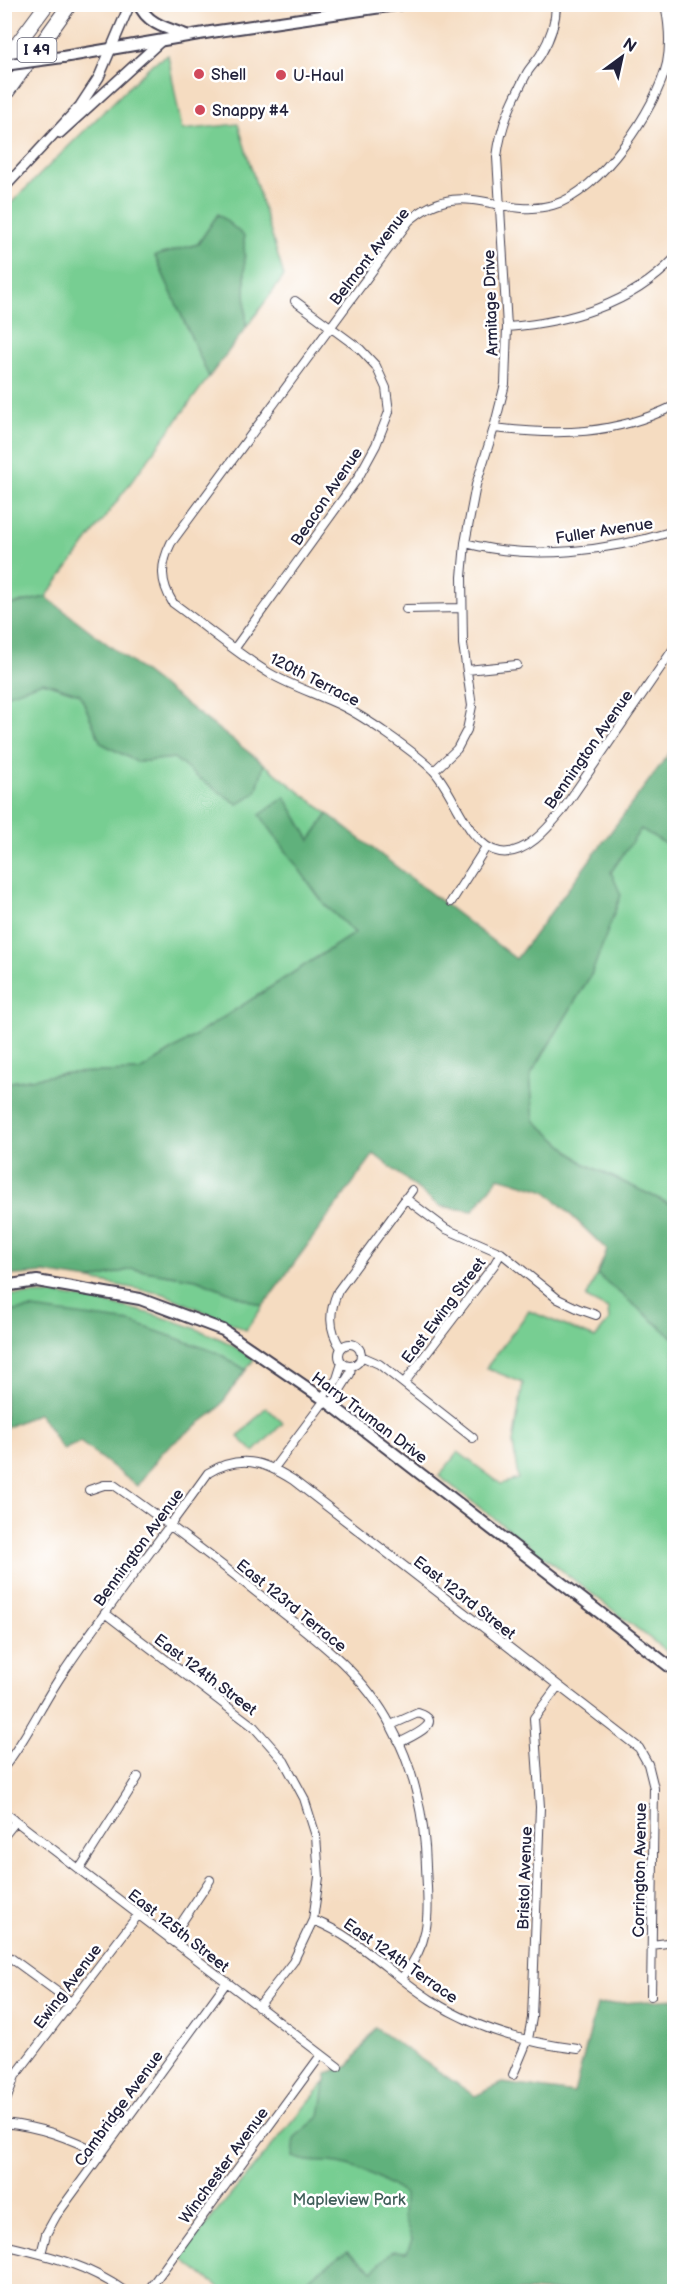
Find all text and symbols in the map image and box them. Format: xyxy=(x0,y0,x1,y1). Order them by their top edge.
north arrow xyxy=(592,27,652,87)
text: N xyxy=(619,34,640,57)
road number: I 49 xyxy=(18,38,57,62)
place label: Shell xyxy=(211,66,246,85)
marker: Shell xyxy=(192,67,206,81)
place label: U-Haul xyxy=(293,67,344,86)
marker: U-Haul xyxy=(274,68,288,82)
place label: Snappy #4 xyxy=(212,102,289,121)
marker: Snappy #4 xyxy=(193,103,207,117)
street label: Belmont Avenue xyxy=(326,204,414,309)
street label: Armitage Drive xyxy=(480,249,503,357)
street label: Beacon Avenue xyxy=(287,444,367,549)
street label: Fuller Avenue xyxy=(554,514,655,549)
street label: 120th Terrace xyxy=(266,650,363,711)
street label: Bennington Avenue xyxy=(541,686,638,813)
street label: East Ewing Street xyxy=(398,1254,490,1368)
street label: Harry Truman Drive xyxy=(308,1369,431,1468)
street label: Bennington Avenue xyxy=(90,1485,189,1611)
street label: East 123rd Street xyxy=(409,1552,519,1644)
street label: East 123rd Terrace xyxy=(232,1556,350,1657)
street label: East 124th Street xyxy=(150,1630,260,1720)
street label: Corrington Avenue xyxy=(630,1802,651,1937)
street label: Bristol Avenue xyxy=(514,1825,537,1930)
street label: East 125th Street xyxy=(124,1886,233,1977)
street label: East 124th Terrace xyxy=(339,1915,461,2008)
street label: Ewing Avenue xyxy=(30,1940,106,2033)
street label: Cambridge Avenue xyxy=(71,2047,168,2170)
street label: Winchester Avenue xyxy=(176,2104,273,2228)
park label: Mapleview Park xyxy=(292,2191,406,2210)

